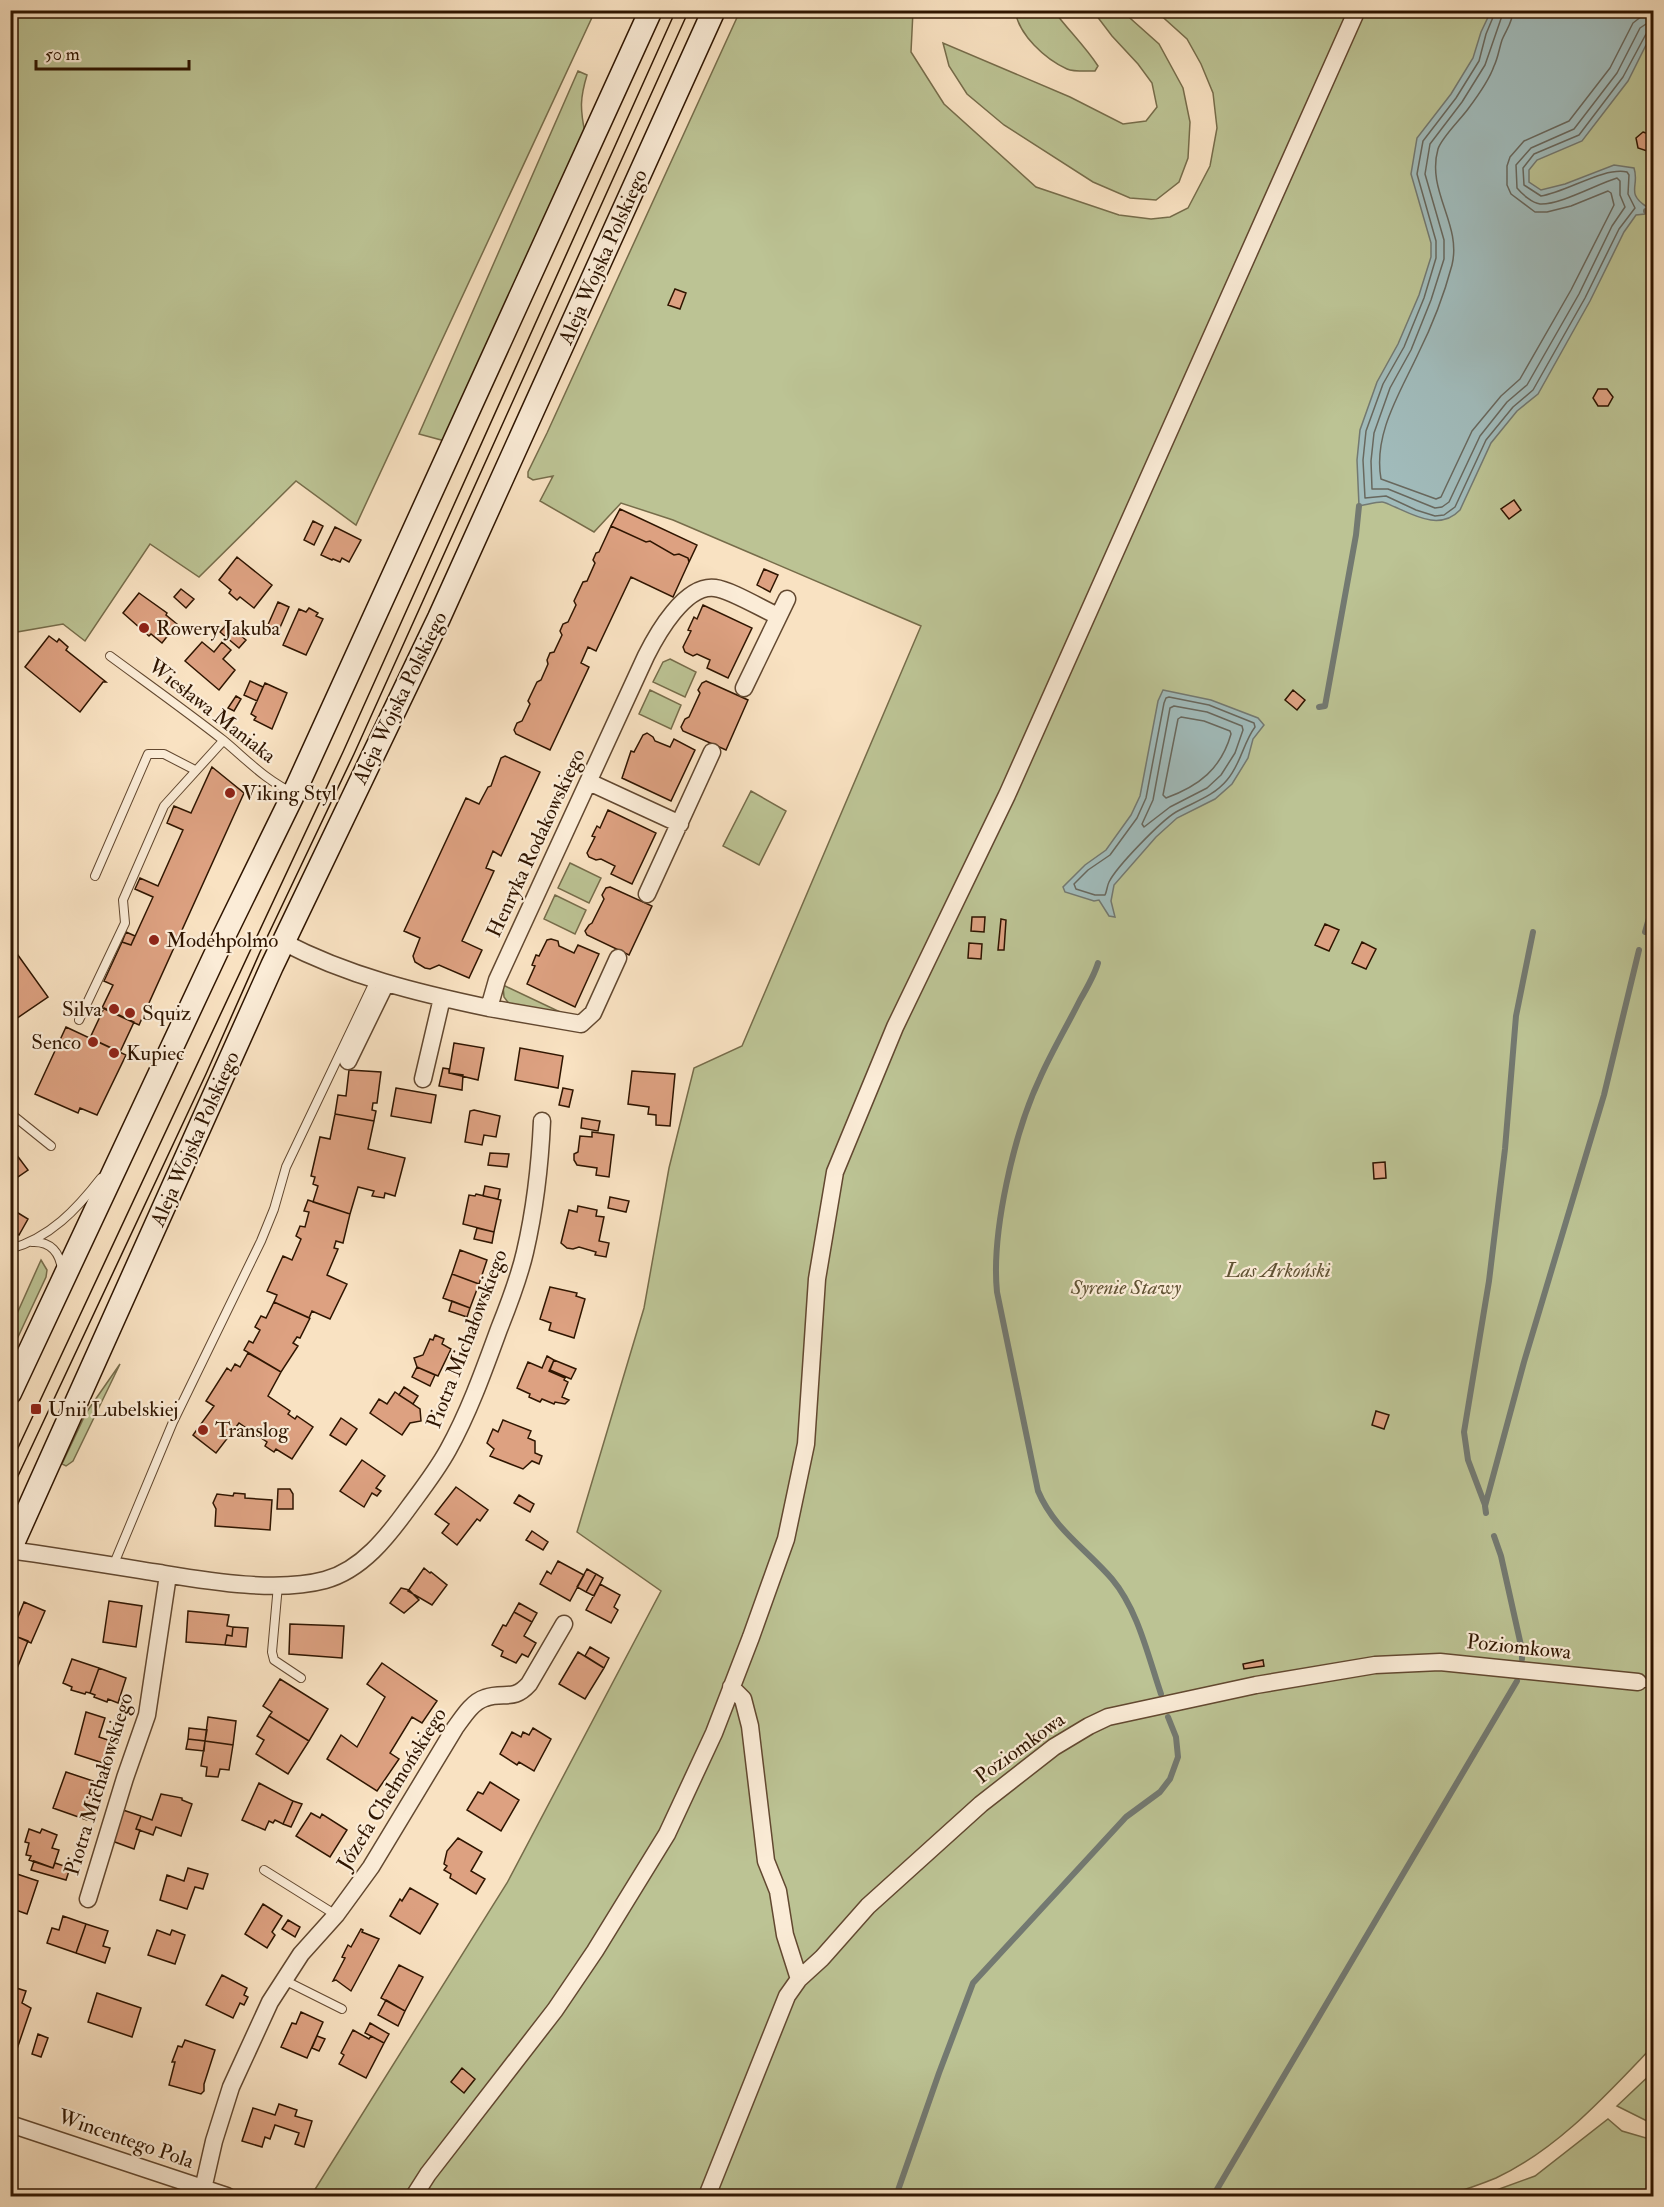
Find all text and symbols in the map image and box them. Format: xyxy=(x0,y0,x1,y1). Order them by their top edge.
scale bar xyxy=(36,33,189,71)
text: 50 m xyxy=(45,43,80,66)
street label: Aleja Wojska Polskiego xyxy=(552,165,654,350)
street label: Aleja Wojska Polskiego xyxy=(346,607,454,790)
place label: Rowery Jakuba xyxy=(156,615,281,642)
marker: Rowery Jakuba xyxy=(137,621,151,635)
street label: Wiesława Maniaka xyxy=(142,652,282,770)
street label: Henryka Rodakowskiego xyxy=(480,744,592,942)
place label: Viking Styl xyxy=(242,780,337,807)
marker: Viking Styl xyxy=(223,786,237,800)
place label: Modehpolmo xyxy=(166,927,278,954)
marker: Modehpolmo xyxy=(147,933,161,947)
place label: Silva xyxy=(62,996,102,1023)
place label: Squiz xyxy=(142,1000,191,1027)
marker: Silva xyxy=(107,1002,121,1016)
marker: Squiz xyxy=(123,1006,137,1020)
place label: Senco xyxy=(31,1029,81,1056)
marker: Senco xyxy=(86,1035,100,1049)
place label: Kupiec xyxy=(126,1040,185,1067)
marker: Kupiec xyxy=(107,1046,121,1060)
street label: Aleja Wojska Polskiego xyxy=(144,1047,246,1232)
street label: Piotra Michałowskiego xyxy=(420,1246,514,1432)
park label: Las Arkoński xyxy=(1224,1257,1331,1284)
park label: Syrenie Stawy xyxy=(1070,1274,1182,1301)
place label: Unii Lubelskiej xyxy=(48,1396,178,1423)
marker: Unii Lubelskiej xyxy=(29,1402,43,1416)
place label: Translog xyxy=(215,1417,289,1444)
marker: Translog xyxy=(196,1423,210,1437)
street label: Poziomkowa xyxy=(1465,1628,1573,1666)
street label: Piotra Michałowskiego xyxy=(58,1689,140,1879)
street label: Józefa Chełmońskiego xyxy=(331,1703,453,1876)
street label: Poziomkowa xyxy=(970,1706,1071,1790)
street label: Wincentego Pola xyxy=(54,2103,198,2175)

